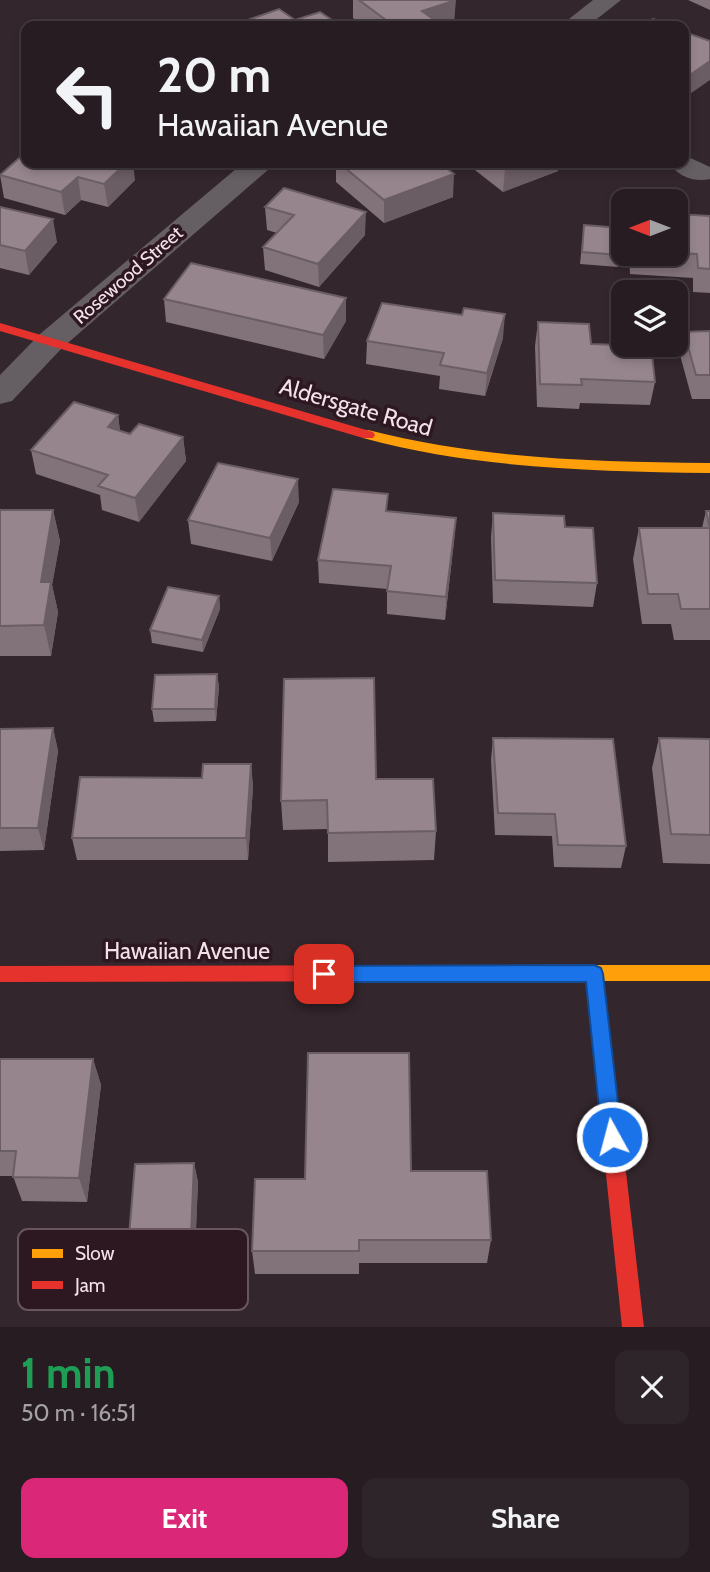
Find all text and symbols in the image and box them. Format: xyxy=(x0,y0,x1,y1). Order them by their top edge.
text: 20 m xyxy=(157,45,271,104)
icon: left xyxy=(42,49,133,140)
text: Hawaiian Avenue xyxy=(157,105,388,144)
north arrow xyxy=(611,189,688,266)
map controls xyxy=(611,189,688,357)
street label: Rosewood Street xyxy=(69,221,188,329)
button: layers xyxy=(611,280,688,357)
street label: Aldersgate Road xyxy=(276,372,436,442)
street label: Hawaiian Avenue xyxy=(104,937,270,965)
pin xyxy=(294,944,354,1004)
icon: arrive xyxy=(305,955,343,993)
position arrow xyxy=(575,1100,649,1174)
legend xyxy=(18,1229,248,1310)
text: Slow xyxy=(75,1242,115,1265)
text: Jam xyxy=(74,1274,105,1297)
text: 1 min xyxy=(21,1347,116,1399)
button: close xyxy=(615,1350,689,1424)
text: 50 m · 16:51 xyxy=(21,1399,136,1427)
button: Exit xyxy=(21,1478,348,1558)
button: Share xyxy=(362,1478,689,1558)

